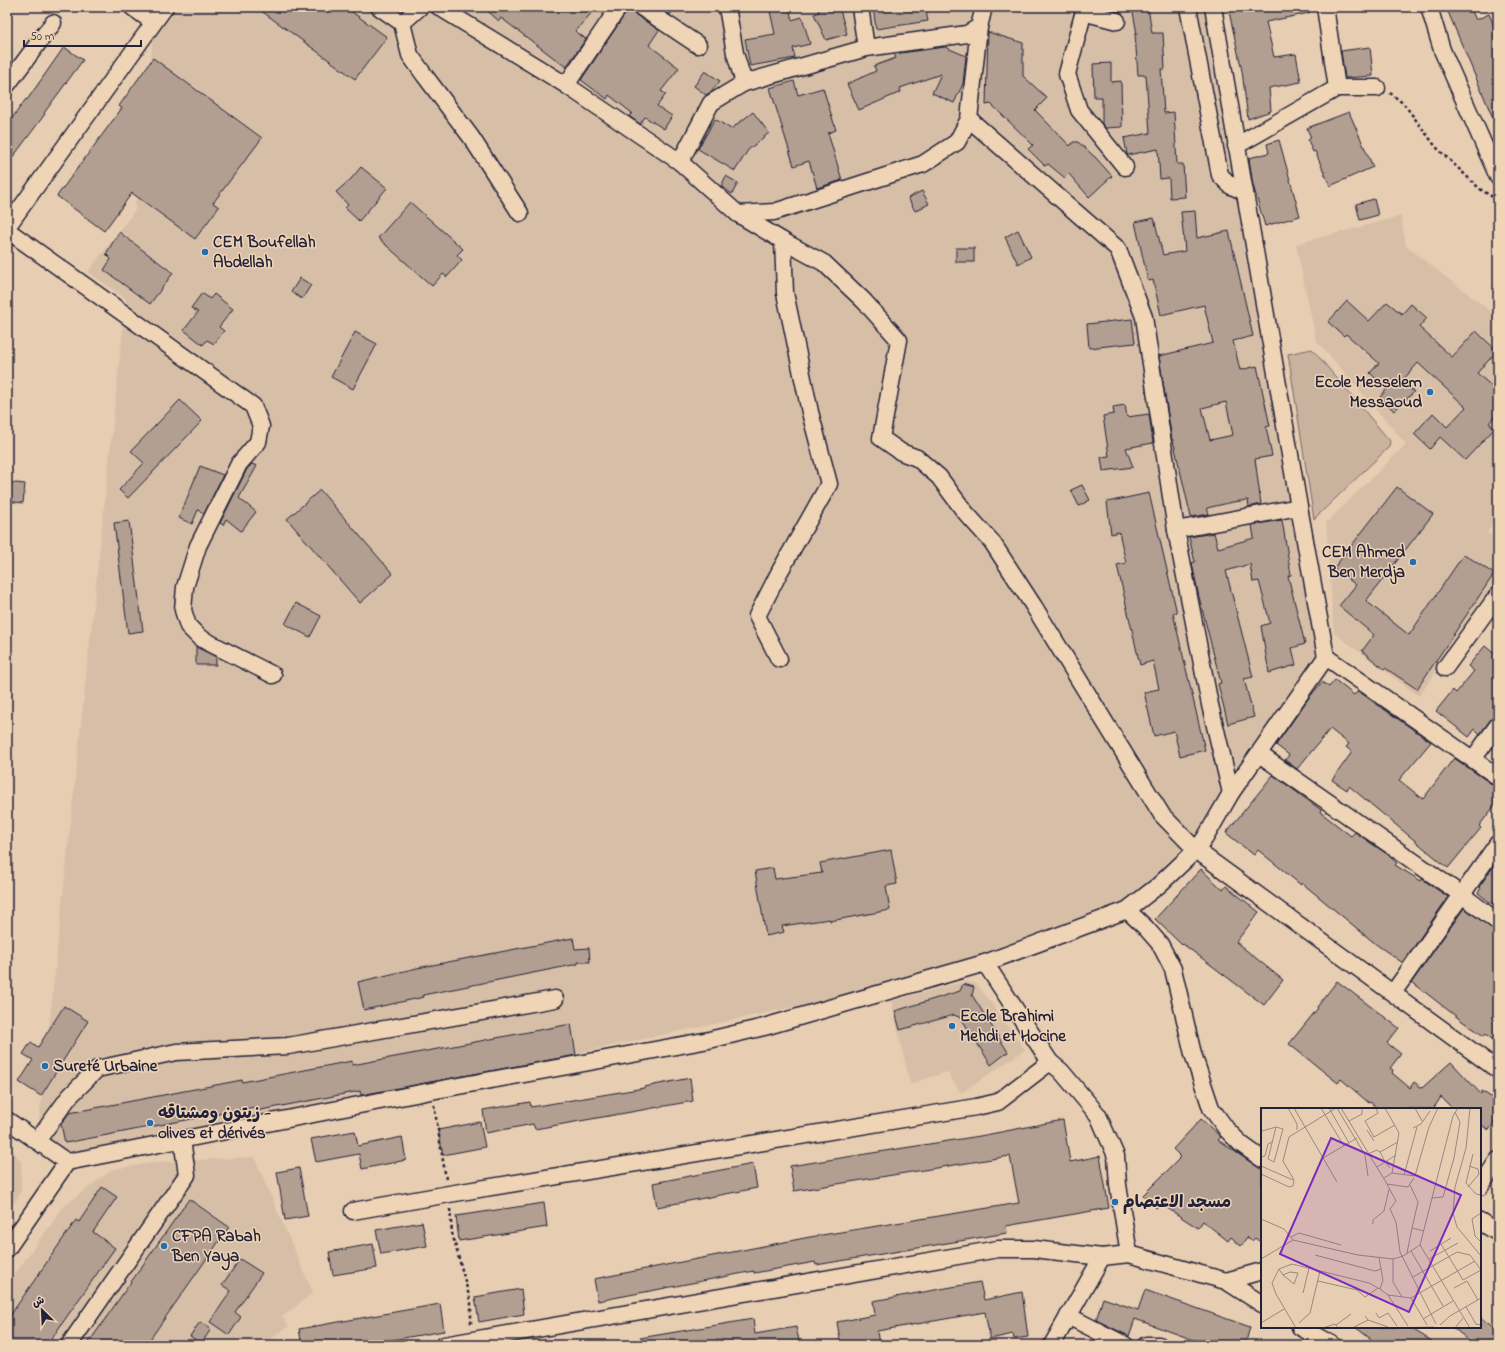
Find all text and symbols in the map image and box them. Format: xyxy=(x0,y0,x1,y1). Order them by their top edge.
scale bar xyxy=(24,22,141,48)
text: 50 m xyxy=(30,28,54,46)
place label: CEM Boufellah Abdellah xyxy=(213,230,316,275)
marker: CEM Boufellah Abdellah xyxy=(200,247,210,257)
place label: Ecole Messelem Messaoud xyxy=(1315,370,1422,415)
marker: Ecole Messelem Messaoud xyxy=(1425,387,1435,397)
place label: CEM Ahmed Ben Merdja xyxy=(1322,540,1405,585)
marker: CEM Ahmed Ben Merdja xyxy=(1408,557,1418,567)
place label: Ecole Brahimi Mehdi et Hocine xyxy=(960,1004,1067,1049)
marker: Ecole Brahimi Mehdi et Hocine xyxy=(947,1021,957,1031)
place label: Sureté Urbaine xyxy=(53,1054,159,1079)
marker: Sureté Urbaine xyxy=(40,1061,50,1071)
place label: زيتون ومشتاقه - olives et dérivés xyxy=(158,1101,271,1146)
inset map xyxy=(1261,1108,1481,1328)
marker: زيتون ومشتاقه - olives et dérivés xyxy=(145,1118,155,1128)
place label: مسجد الاعتصام xyxy=(1123,1190,1231,1215)
marker: مسجد الاعتصام xyxy=(1110,1197,1120,1207)
place label: CFPA Rabah Ben Yaya xyxy=(171,1224,261,1271)
marker: CFPA Rabah Ben Yaya xyxy=(159,1241,169,1251)
north arrow xyxy=(22,1290,62,1330)
text: ش xyxy=(30,1292,47,1312)

